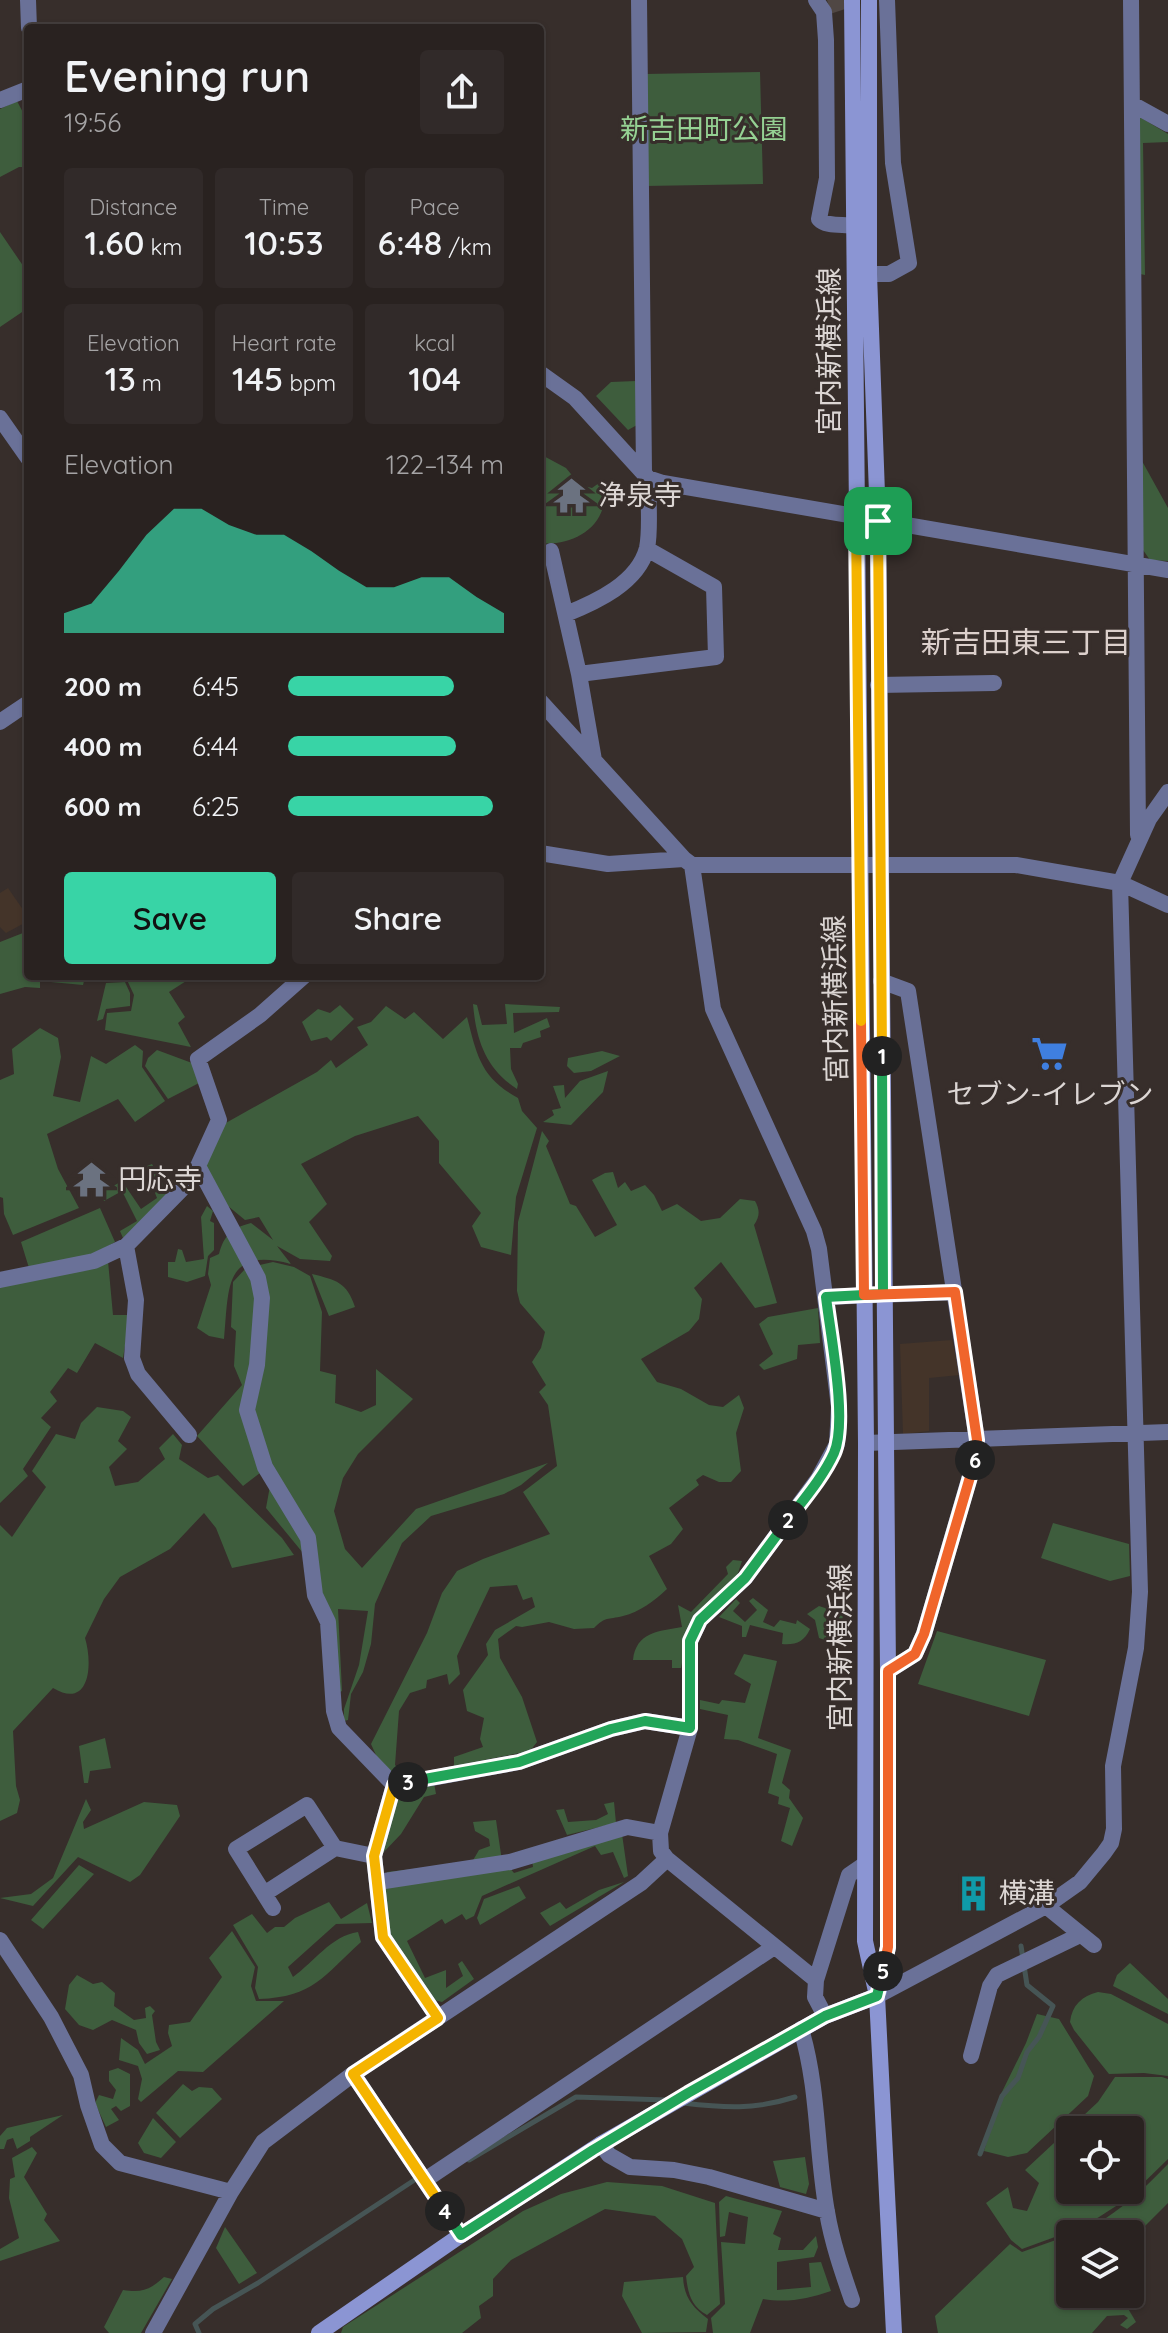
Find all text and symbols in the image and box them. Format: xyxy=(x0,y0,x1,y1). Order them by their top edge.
text: Evening run xyxy=(64,48,310,103)
button: share xyxy=(420,50,504,134)
text: 19:56 xyxy=(64,106,121,139)
park label: 新吉田町公園 xyxy=(620,111,788,146)
text: Distance xyxy=(89,193,177,221)
text: Time xyxy=(259,193,309,221)
text: Pace xyxy=(410,193,460,221)
text: 1.60 xyxy=(84,221,144,264)
text: 10:53 xyxy=(244,221,324,264)
text: 6:48 xyxy=(378,221,442,264)
text: km xyxy=(144,233,182,261)
text: /km xyxy=(442,233,492,261)
street label: 宮内新横浜線 xyxy=(811,267,846,435)
text: Elevation xyxy=(87,329,180,357)
text: Heart rate xyxy=(232,329,336,357)
text: kcal xyxy=(414,329,455,357)
text: 13 xyxy=(105,357,136,400)
text: 145 xyxy=(232,357,283,400)
text: 104 xyxy=(408,357,461,400)
text: m xyxy=(136,369,162,397)
text: bpm xyxy=(283,369,336,397)
text: Elevation xyxy=(64,448,174,481)
text: 122–134 m xyxy=(386,448,504,481)
temple icon: 浄泉寺 xyxy=(553,476,591,514)
place label: 浄泉寺 xyxy=(598,477,682,512)
pin xyxy=(844,487,912,555)
icon: arrive xyxy=(856,499,900,543)
district label: 新吉田東三丁目 xyxy=(921,623,1131,661)
text: 200 m xyxy=(64,670,142,703)
text: 6:45 xyxy=(192,670,239,703)
text: 400 m xyxy=(64,730,142,763)
text: 6:44 xyxy=(192,730,238,763)
text: 600 m xyxy=(64,790,142,823)
text: 6:25 xyxy=(192,790,239,823)
button: Save xyxy=(64,872,276,964)
button: Share xyxy=(292,872,504,964)
street label: 宮内新横浜線 xyxy=(816,915,853,1083)
supermarket icon: セブン-イレブン xyxy=(1031,1035,1069,1073)
pin: 1 xyxy=(862,1036,902,1076)
text: 1 xyxy=(878,1042,886,1070)
place label: セブン-イレブン xyxy=(947,1076,1153,1111)
temple icon: 円応寺 xyxy=(73,1160,111,1198)
place label: 円応寺 xyxy=(118,1161,202,1196)
pin: 6 xyxy=(955,1440,995,1480)
text: 6 xyxy=(969,1446,981,1474)
pin: 2 xyxy=(768,1500,808,1540)
text: 2 xyxy=(782,1506,794,1534)
street label: 宮内新横浜線 xyxy=(822,1563,857,1731)
pin: 3 xyxy=(388,1762,428,1802)
text: 3 xyxy=(402,1768,414,1796)
building icon: 横溝 xyxy=(954,1874,992,1912)
place label: 横溝 xyxy=(999,1875,1055,1910)
pin: 5 xyxy=(863,1951,903,1991)
text: 5 xyxy=(877,1957,889,1985)
map controls xyxy=(1056,2116,1144,2308)
button: locate xyxy=(1056,2116,1144,2204)
pin: 4 xyxy=(425,2191,465,2231)
text: 4 xyxy=(439,2197,451,2225)
button: layers xyxy=(1056,2220,1144,2308)

